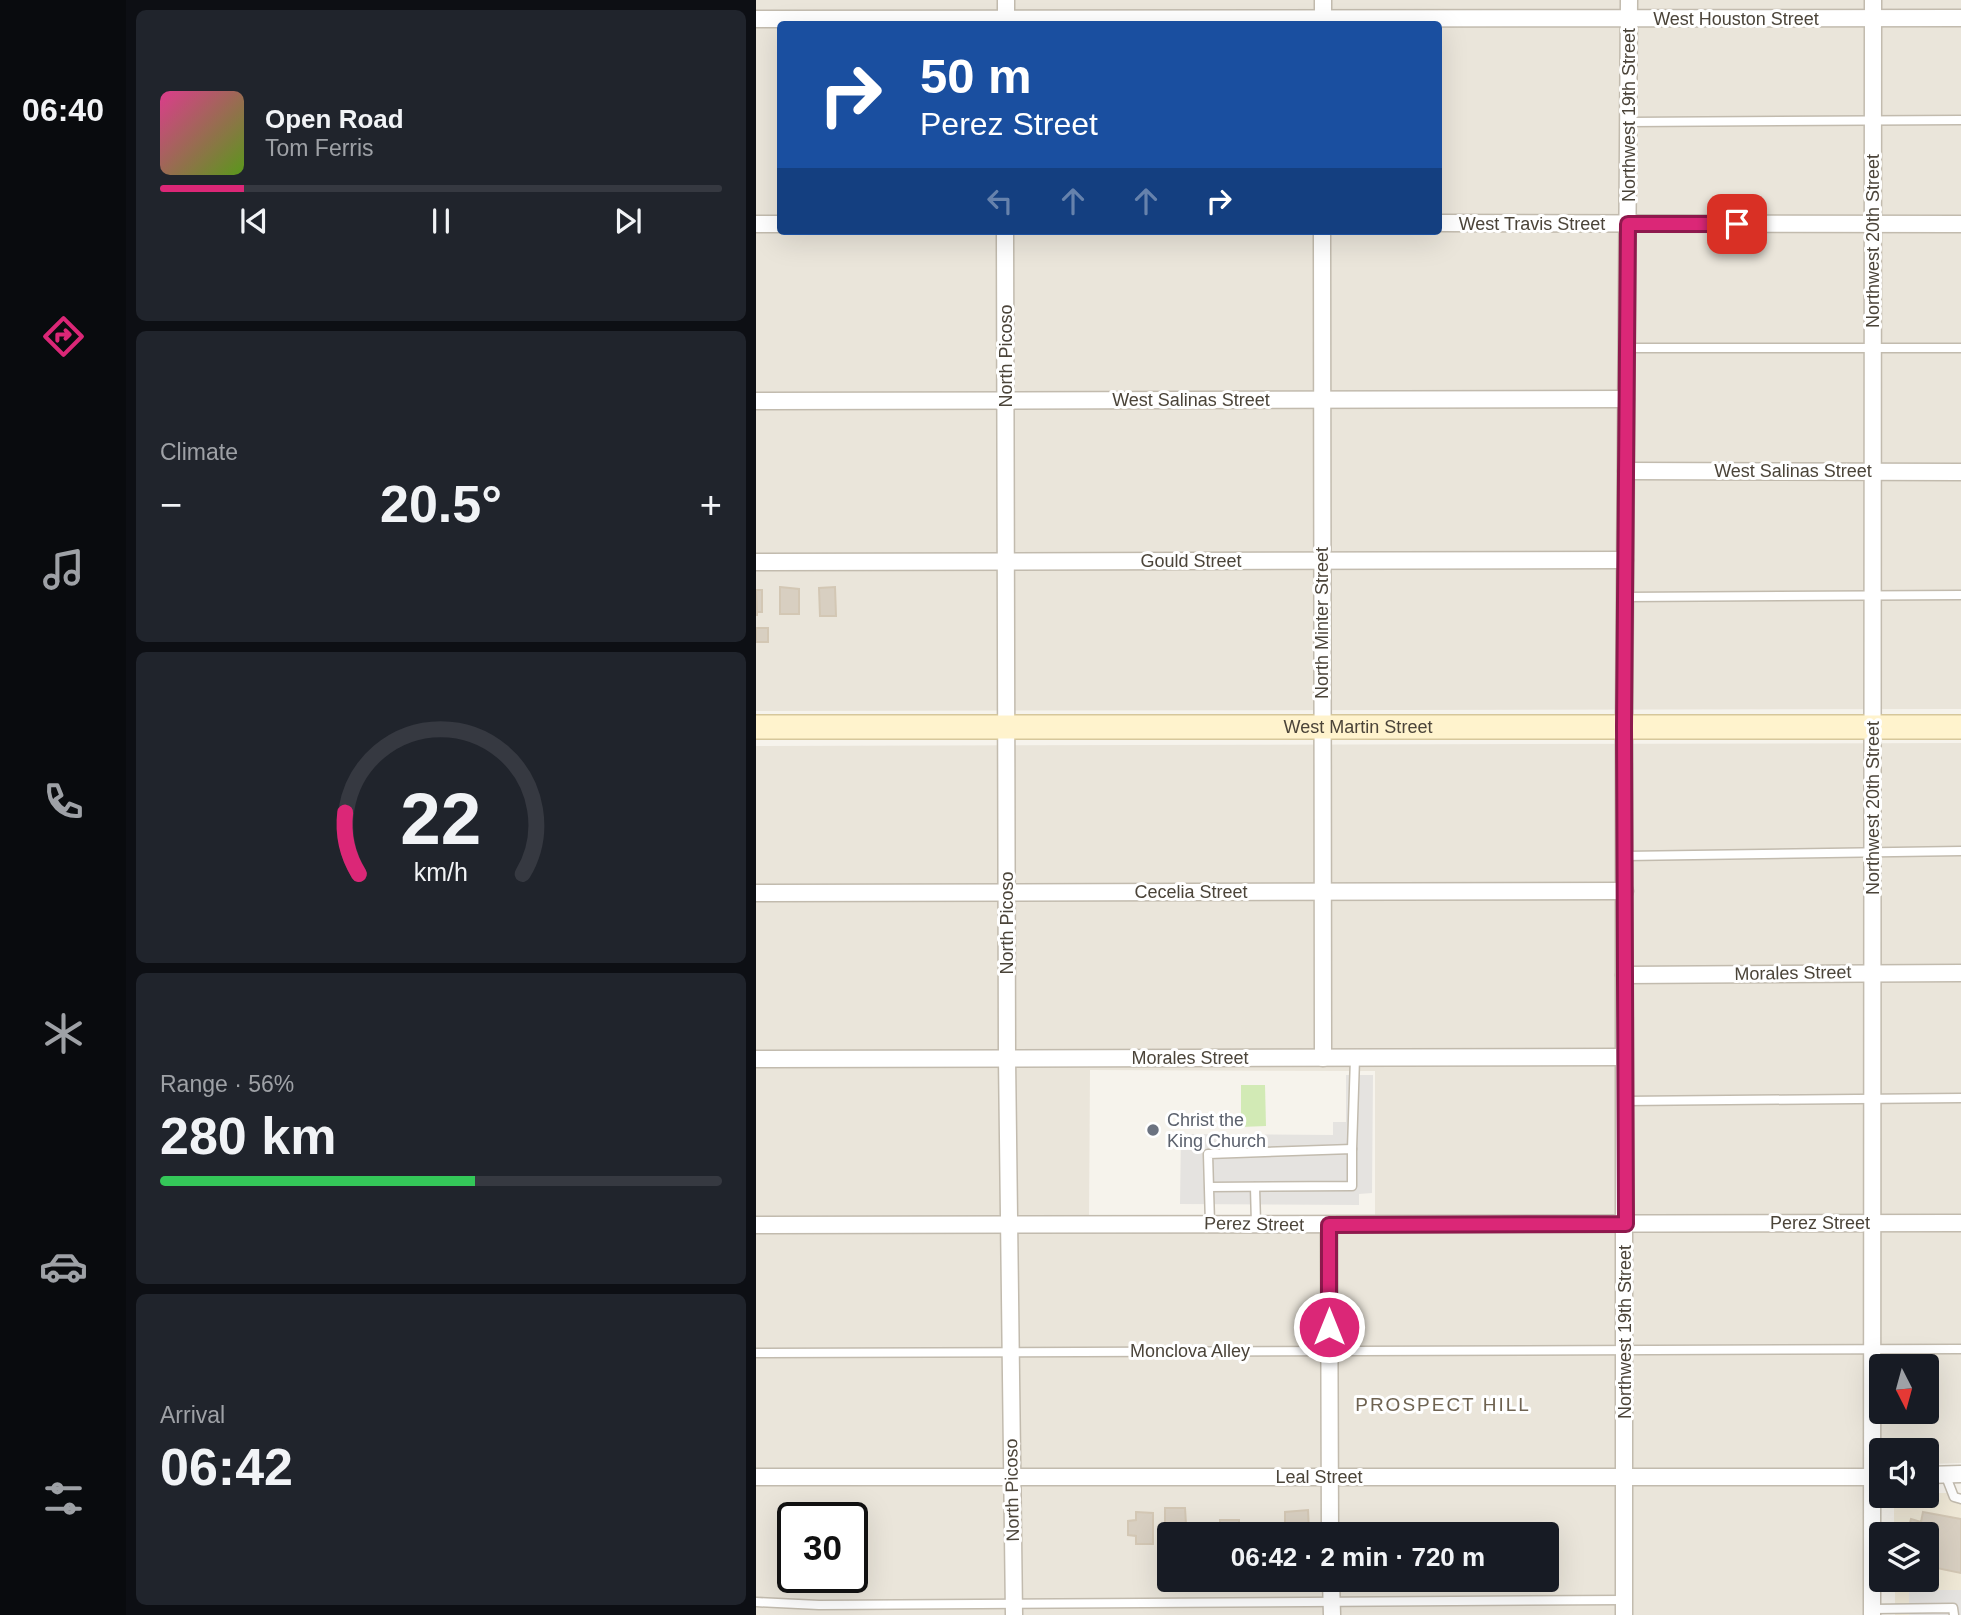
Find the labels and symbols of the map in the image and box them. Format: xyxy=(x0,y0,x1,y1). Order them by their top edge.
street label: West Houston Street xyxy=(1653,9,1819,29)
street label: Northwest 19th Street xyxy=(1619,28,1639,202)
street label: Northwest 20th Street xyxy=(1863,154,1883,328)
pin xyxy=(1707,194,1767,254)
street label: West Travis Street xyxy=(1459,214,1605,234)
street label: North Picoso xyxy=(996,304,1016,408)
street label: West Salinas Street xyxy=(1112,390,1270,410)
street label: West Salinas Street xyxy=(1714,461,1872,481)
street label: North Minter Street xyxy=(1312,547,1332,699)
street label: Gould Street xyxy=(1140,551,1242,571)
street label: West Martin Street xyxy=(1284,717,1432,737)
street label: Northwest 20th Street xyxy=(1863,721,1883,895)
street label: North Picoso xyxy=(997,871,1017,975)
street label: Cecelia Street xyxy=(1134,882,1248,902)
street label: Morales Street xyxy=(1734,962,1852,984)
street label: Morales Street xyxy=(1131,1048,1249,1068)
place label: Christ the King Church xyxy=(1167,1110,1266,1151)
marker: Christ the King Church xyxy=(1145,1122,1161,1138)
street label: Perez Street xyxy=(1204,1213,1304,1235)
street label: Perez Street xyxy=(1770,1213,1870,1233)
street label: Northwest 19th Street xyxy=(1615,1245,1635,1419)
position arrow xyxy=(1292,1290,1366,1364)
street label: Monclova Alley xyxy=(1130,1341,1250,1361)
north arrow xyxy=(1869,1354,1939,1424)
district label: PROSPECT HILL xyxy=(1355,1394,1531,1415)
street label: North Picoso xyxy=(1001,1438,1023,1542)
street label: Leal Street xyxy=(1275,1467,1363,1487)
speed limit sign: 30 xyxy=(777,1502,868,1593)

